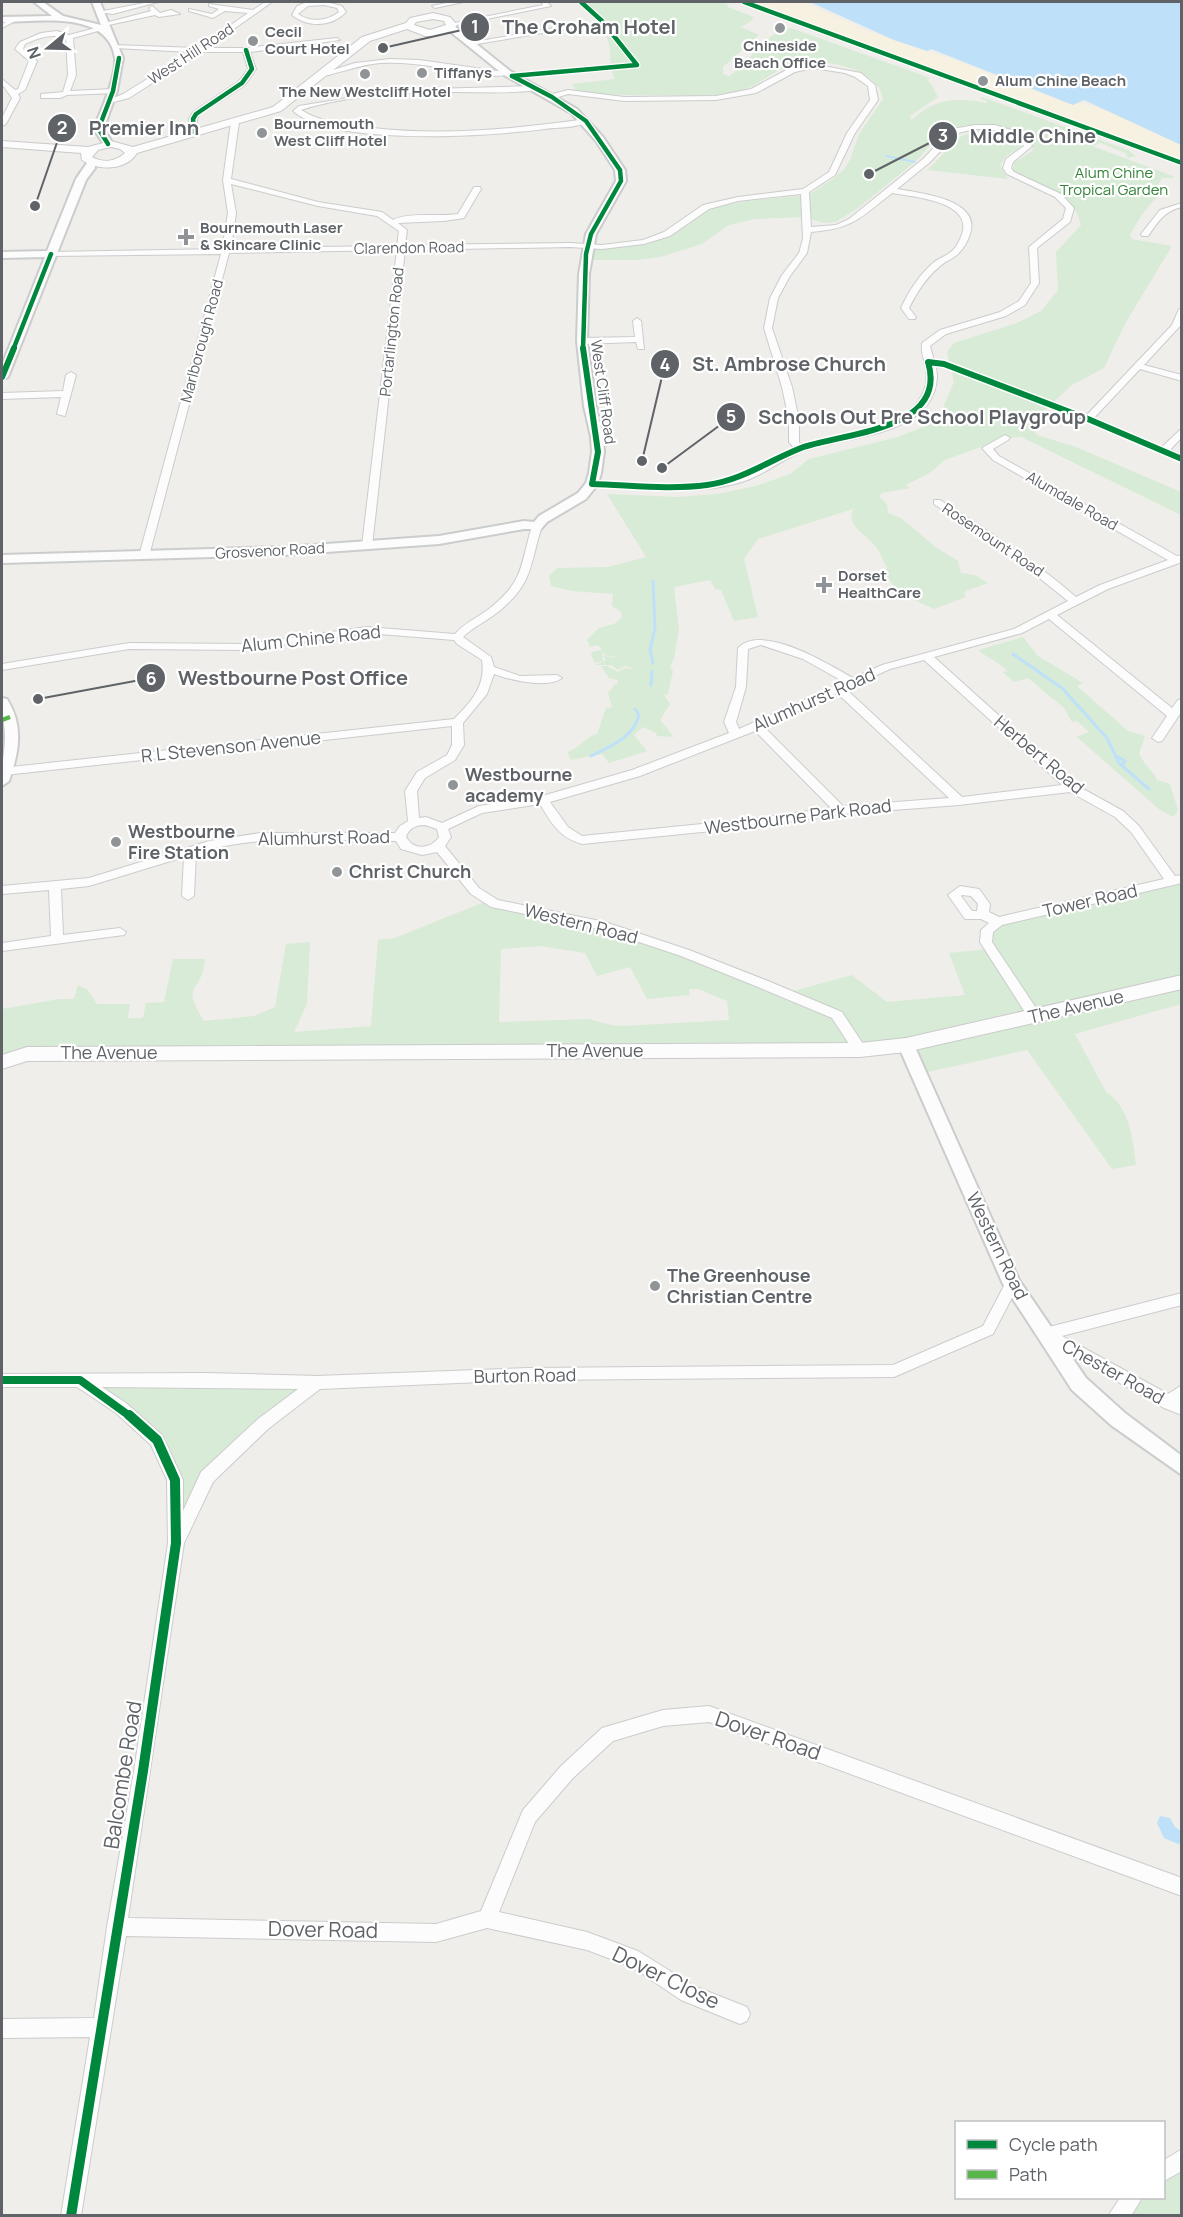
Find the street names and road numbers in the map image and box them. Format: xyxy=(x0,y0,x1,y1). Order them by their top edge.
street label: West Hill Road xyxy=(144,18,238,89)
street label: Clarendon Road xyxy=(354,236,464,259)
street label: Portarlington Road xyxy=(374,266,409,398)
street label: Marlborough Road xyxy=(175,277,228,405)
street label: West Cliff Road xyxy=(586,338,621,445)
street label: Alumdale Road xyxy=(1023,466,1122,535)
street label: Rosemount Road xyxy=(938,498,1048,581)
street label: Grosvenor Road xyxy=(215,537,325,564)
street label: Alum Chine Road xyxy=(240,619,382,657)
street label: Alumhurst Road xyxy=(748,661,879,737)
street label: Herbert Road xyxy=(990,710,1090,799)
street label: R L Stevenson Avenue xyxy=(140,725,322,767)
street label: Westbourne Park Road xyxy=(703,793,893,839)
street label: Alumhurst Road xyxy=(258,824,390,850)
street label: Tower Road xyxy=(1040,878,1139,923)
street label: Western Road xyxy=(522,897,641,949)
street label: The Avenue xyxy=(1026,983,1126,1029)
street label: The Avenue xyxy=(546,1038,644,1062)
street label: The Avenue xyxy=(60,1040,158,1064)
street label: Western Road xyxy=(962,1188,1034,1303)
street label: Chester Road xyxy=(1058,1333,1169,1409)
street label: Burton Road xyxy=(473,1362,577,1388)
street label: Balcombe Road xyxy=(96,1699,148,1851)
street label: Dover Road xyxy=(712,1704,825,1766)
street label: Dover Road xyxy=(268,1914,378,1944)
street label: Dover Close xyxy=(608,1939,725,2015)

